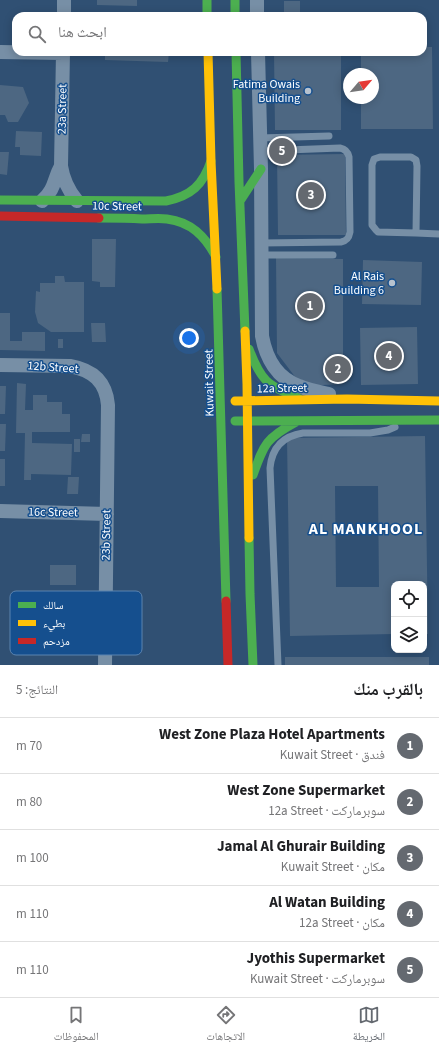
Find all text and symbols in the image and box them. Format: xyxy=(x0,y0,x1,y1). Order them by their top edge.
search box xyxy=(12,12,427,56)
text: ابحث هنا xyxy=(58,22,107,43)
icon: search xyxy=(26,23,48,45)
north arrow xyxy=(343,68,379,104)
place label: Fatima Owais Building xyxy=(233,76,300,107)
street label: 23a Street xyxy=(54,84,71,134)
marker: Fatima Owais Building xyxy=(303,86,313,96)
pin: 5 xyxy=(269,136,295,166)
pin: 3 xyxy=(298,180,324,210)
street label: 10c Street xyxy=(92,198,142,215)
place label: Al Rais Building 6 xyxy=(334,268,384,299)
marker: Al Rais Building 6 xyxy=(387,278,397,288)
pin: 1 xyxy=(297,291,323,321)
your location xyxy=(179,328,199,348)
pin: 4 xyxy=(376,341,402,371)
street label: Kuwait Street xyxy=(200,349,219,417)
pin: 2 xyxy=(325,354,351,384)
street label: 12b Street xyxy=(27,357,79,378)
street label: 12a Street xyxy=(257,380,307,397)
street label: 16c Street xyxy=(28,504,78,521)
street label: 23b Street xyxy=(98,509,115,561)
district label: AL MANKHOOL xyxy=(308,518,423,540)
map controls xyxy=(391,581,427,653)
button: locate xyxy=(391,581,427,617)
legend xyxy=(10,591,142,655)
text: سالك xyxy=(43,598,63,613)
text: بطيء xyxy=(43,616,65,632)
button: layers xyxy=(391,617,427,653)
text: مزدحم xyxy=(43,634,70,649)
text: بالقرب منك xyxy=(353,678,423,702)
text: النتائج: 5 xyxy=(16,681,58,699)
text: West Zone Plaza Hotel Apartments xyxy=(159,724,385,745)
text: 70 m xyxy=(16,737,42,755)
text: 1 xyxy=(407,737,413,755)
text: فندق · Kuwait Street xyxy=(280,746,385,764)
text: West Zone Supermarket xyxy=(227,780,385,801)
text: 80 m xyxy=(16,793,42,811)
text: 2 xyxy=(407,793,413,811)
text: سوبرماركت · 12a Street xyxy=(268,802,385,820)
text: Jamal Al Ghurair Building xyxy=(217,836,385,857)
text: 100 m xyxy=(16,849,49,867)
text: 3 xyxy=(407,849,413,867)
text: مكان · Kuwait Street xyxy=(281,858,385,876)
text: Al Watan Building xyxy=(269,892,385,913)
text: 110 m xyxy=(16,905,49,923)
text: 4 xyxy=(407,905,413,923)
text: مكان · 12a Street xyxy=(299,914,385,932)
text: Jyothis Supermarket xyxy=(247,948,385,969)
text: 110 m xyxy=(16,961,49,979)
text: 5 xyxy=(407,961,413,979)
text: سوبرماركت · Kuwait Street xyxy=(250,970,385,988)
tab: المحفوظات xyxy=(54,1004,99,1047)
tab: الاتجاهات xyxy=(206,1004,245,1047)
tab: الخريطة xyxy=(353,1004,385,1047)

